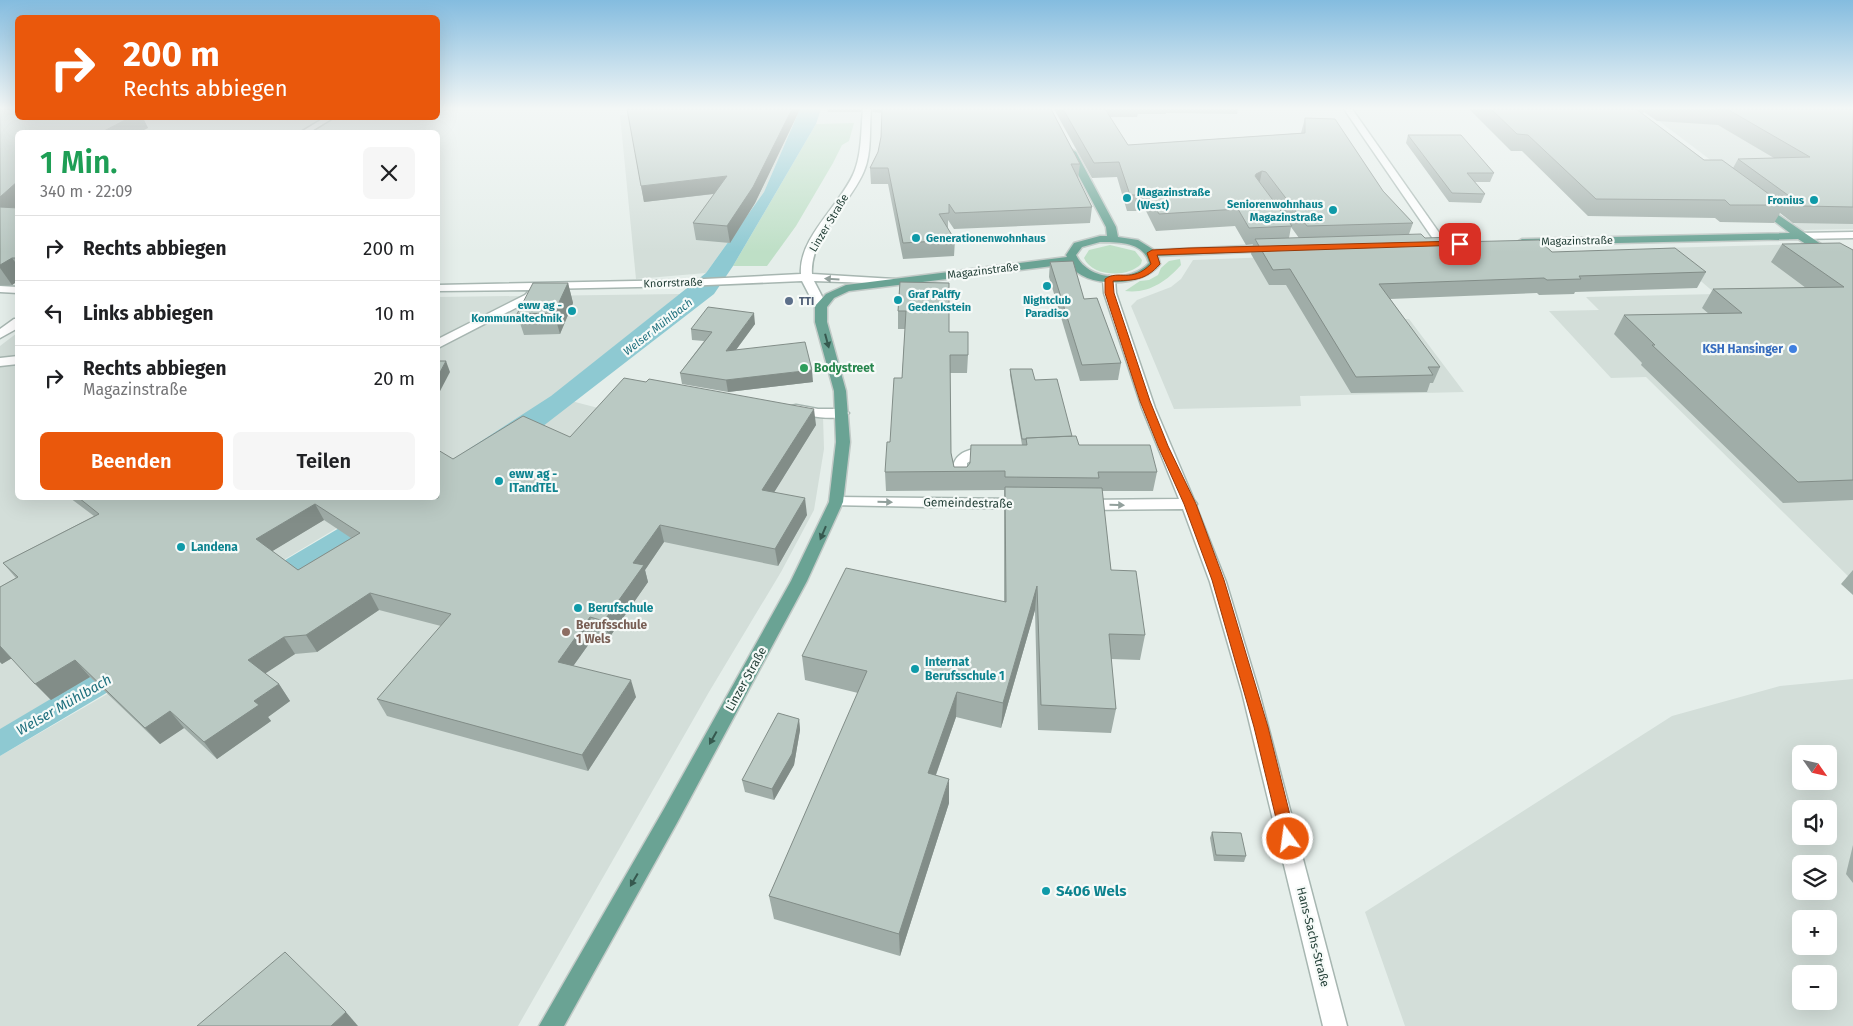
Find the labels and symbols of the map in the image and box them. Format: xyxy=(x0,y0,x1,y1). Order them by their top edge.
place label: Magazinstraße (West) xyxy=(1137,186,1210,212)
street label: Linzer Straße xyxy=(807,192,851,254)
marker: Magazinstraße (West) xyxy=(1121,192,1133,204)
place label: Fronius xyxy=(1767,194,1805,207)
marker: Fronius xyxy=(1808,194,1820,206)
place label: Seniorenwohnhaus Magazinstraße xyxy=(1227,198,1324,224)
marker: Seniorenwohnhaus Magazinstraße xyxy=(1327,204,1339,216)
pin xyxy=(1439,223,1481,265)
marker: Generationenwohnhaus xyxy=(910,232,922,244)
place label: Generationenwohnhaus xyxy=(926,232,1046,245)
street label: Magazinstraße xyxy=(1541,234,1613,248)
street label: Magazinstraße xyxy=(947,260,1019,282)
one-way arrow xyxy=(824,274,840,282)
street label: Knorrstraße xyxy=(643,275,703,291)
marker: Nightclub Paradiso xyxy=(1041,280,1053,292)
place label: Graf Palffy Gedenkstein xyxy=(908,288,971,314)
marker: Graf Palffy Gedenkstein xyxy=(892,294,904,306)
place label: Nightclub Paradiso xyxy=(1023,294,1072,320)
marker: TTI xyxy=(783,295,795,307)
place label: TTI xyxy=(799,295,814,308)
water label: Welser Mühlbach xyxy=(621,296,695,358)
place label: eww ag - Kommunaltechnik xyxy=(471,299,563,325)
marker: eww ag - Kommunaltechnik xyxy=(566,305,578,317)
one-way arrow xyxy=(823,333,831,348)
place label: KSH Hansinger xyxy=(1702,342,1783,356)
marker: KSH Hansinger xyxy=(1787,343,1799,355)
place label: Bodystreet xyxy=(814,361,875,375)
marker: Bodystreet xyxy=(798,362,810,374)
place label: eww ag - ITandTEL xyxy=(509,467,558,495)
marker: eww ag - ITandTEL xyxy=(493,475,505,487)
street label: Gemeindestraße xyxy=(923,495,1013,511)
one-way arrow xyxy=(877,498,893,506)
one-way arrow xyxy=(1109,501,1125,509)
one-way arrow xyxy=(818,526,826,540)
place label: Landena xyxy=(191,540,238,554)
marker: Landena xyxy=(175,541,187,553)
place label: Berufschule xyxy=(588,601,654,615)
marker: Berufschule xyxy=(572,602,584,614)
place label: Berufsschule 1 Wels xyxy=(576,618,647,646)
marker: Berufsschule 1 Wels xyxy=(560,626,572,638)
street label: Linzer Straße xyxy=(723,644,769,714)
place label: Internat Berufsschule 1 xyxy=(925,655,1005,683)
marker: Internat Berufsschule 1 xyxy=(909,663,921,675)
water label: Welser Mühlbach xyxy=(13,671,115,739)
one-way arrow xyxy=(709,731,717,745)
north arrow xyxy=(1792,745,1838,790)
position arrow xyxy=(1261,812,1313,864)
one-way arrow xyxy=(630,873,638,887)
place label: S406 Wels xyxy=(1056,882,1126,900)
marker: S406 Wels xyxy=(1040,885,1052,897)
street label: Hans-Sachs-Straße xyxy=(1294,886,1332,988)

